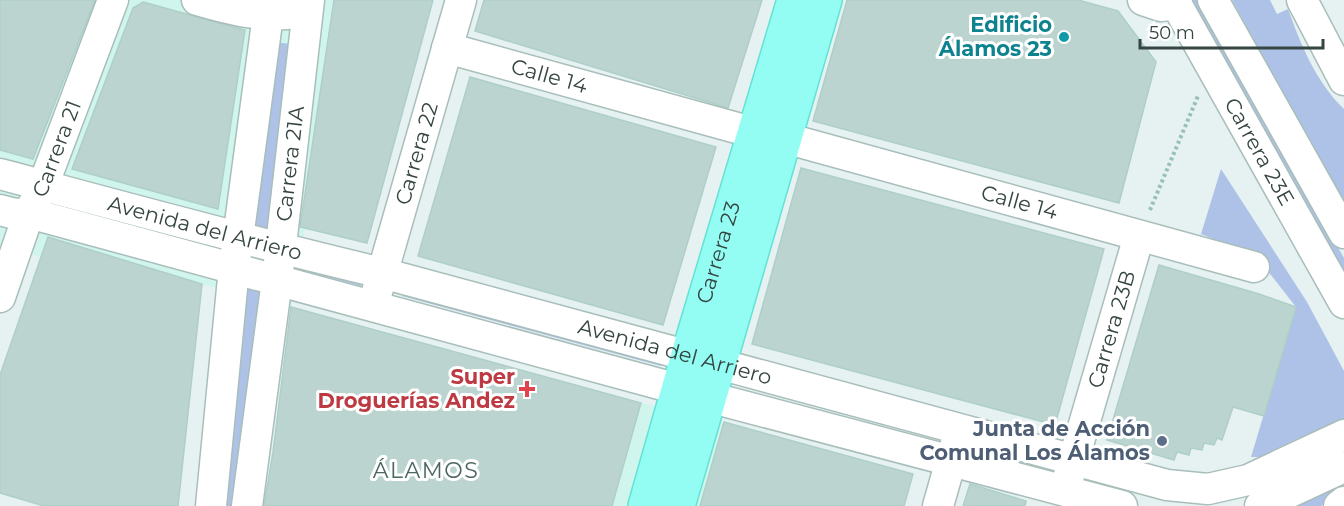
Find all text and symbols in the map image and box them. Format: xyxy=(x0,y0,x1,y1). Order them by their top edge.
place label: Edificio Álamos 23 xyxy=(938,12,1052,61)
scale bar xyxy=(1140,12,1323,50)
text: 50 m xyxy=(1149,22,1195,44)
marker: Edificio Álamos 23 xyxy=(1057,30,1071,44)
street label: Calle 14 xyxy=(508,53,590,98)
street label: Carrera 23E xyxy=(1219,93,1300,210)
street label: Carrera 21 xyxy=(26,97,86,201)
street label: Carrera 22 xyxy=(390,99,443,208)
street label: Carrera 21A xyxy=(271,104,309,223)
street label: Calle 14 xyxy=(978,180,1061,224)
street label: Avenida del Arriero xyxy=(105,191,305,265)
street label: Carrera 23 xyxy=(691,198,745,306)
street label: Carrera 23B xyxy=(1082,267,1140,391)
street label: Avenida del Arriero xyxy=(575,314,775,390)
place label: Super Droguerías Andez xyxy=(318,364,515,413)
marker: Super Droguerías Andez xyxy=(520,382,534,396)
place label: Junta de Acción Comunal Los Álamos xyxy=(919,416,1150,465)
marker: Junta de Acción Comunal Los Álamos xyxy=(1155,434,1169,448)
district label: ÁLAMOS xyxy=(373,457,479,484)

